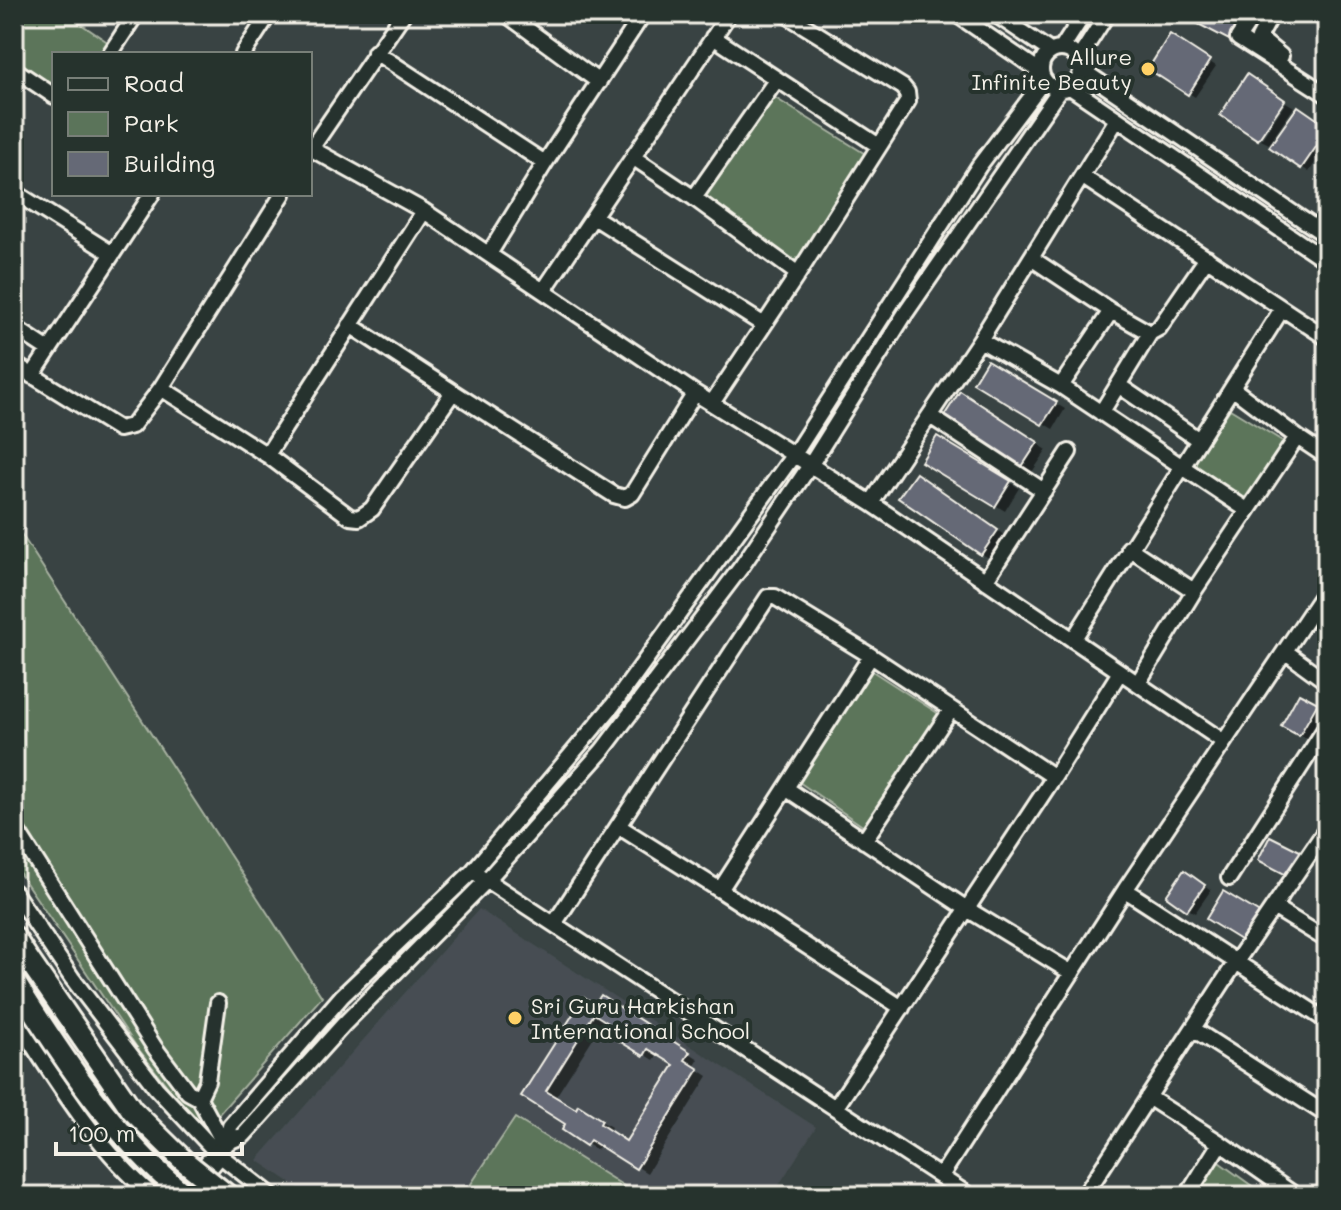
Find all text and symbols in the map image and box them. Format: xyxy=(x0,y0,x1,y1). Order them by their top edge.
place label: Allure Infinite Beauty xyxy=(971,42,1132,96)
legend xyxy=(52,52,312,196)
marker: Allure Infinite Beauty xyxy=(1139,60,1157,78)
text: Road xyxy=(124,67,184,98)
text: Park xyxy=(124,107,178,138)
text: Building xyxy=(124,147,215,178)
place label: Sri Guru Harkishan International School xyxy=(531,991,750,1045)
marker: Sri Guru Harkishan International School xyxy=(506,1009,524,1027)
scale bar xyxy=(56,1106,242,1156)
text: 100 m xyxy=(68,1117,135,1148)

